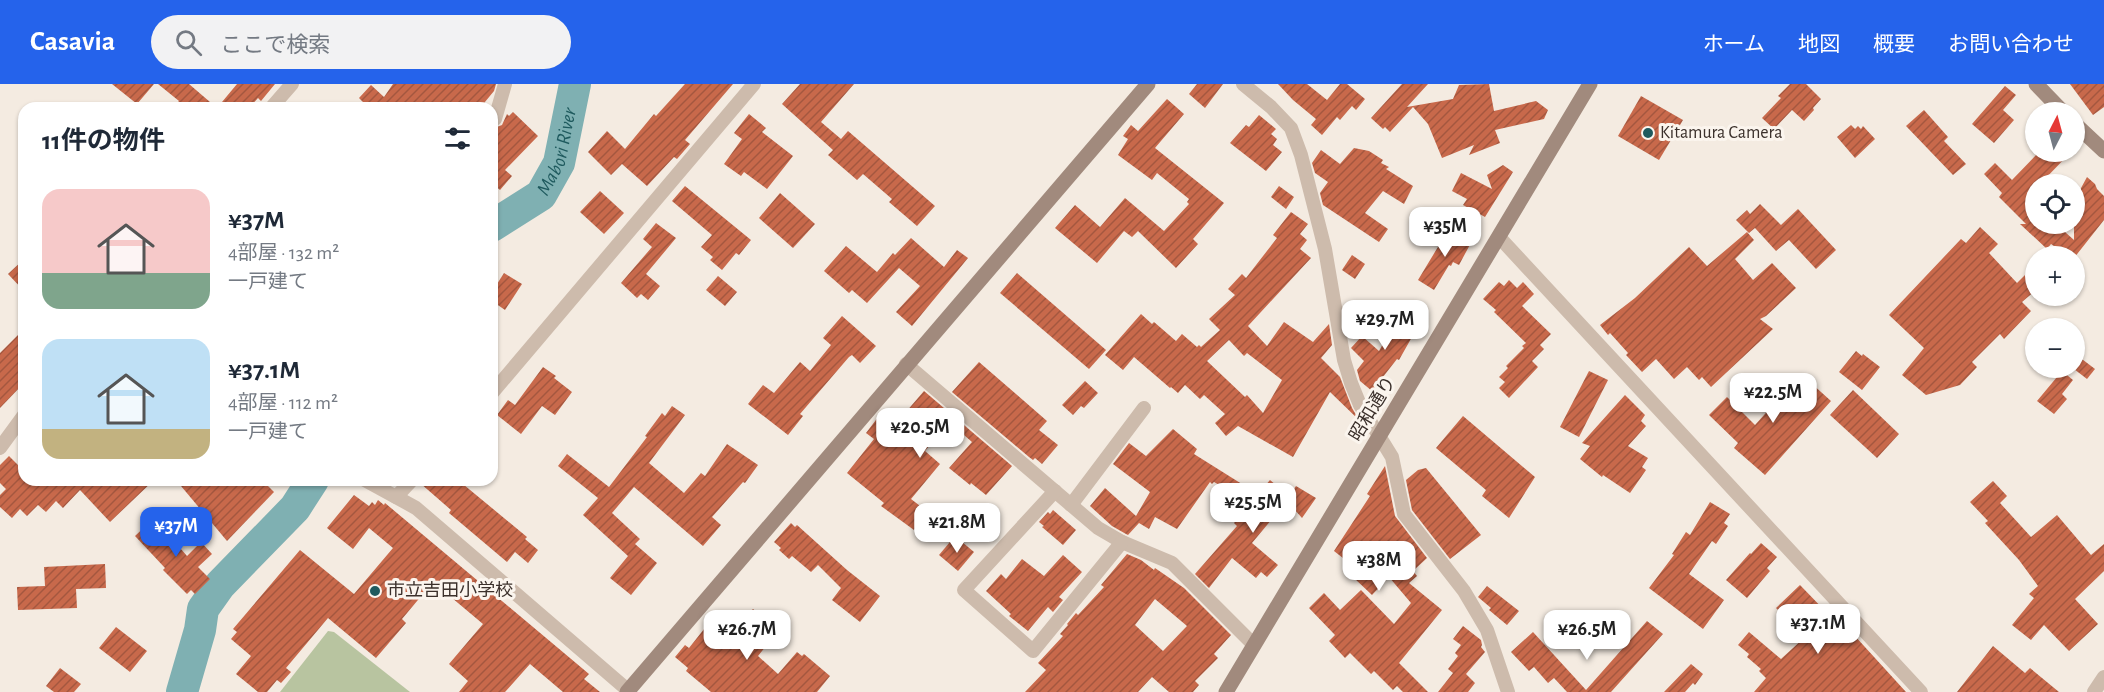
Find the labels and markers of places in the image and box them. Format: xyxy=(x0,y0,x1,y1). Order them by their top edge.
place label: Kitamura Camera xyxy=(1660,124,1783,142)
marker: Kitamura Camera xyxy=(1641,126,1655,140)
pin: ¥35M xyxy=(1409,207,1481,258)
pin: ¥29.7M xyxy=(1336,300,1434,351)
pin: ¥22.5M xyxy=(1724,373,1822,424)
pin: ¥20.5M xyxy=(871,408,969,459)
pin: ¥25.5M xyxy=(1204,483,1302,534)
pin: ¥21.8M xyxy=(908,503,1006,554)
pin: ¥37M xyxy=(140,507,212,558)
pin: ¥38M xyxy=(1343,541,1415,592)
place label: 市立吉田小学校 xyxy=(387,580,513,600)
marker: 市立吉田小学校 xyxy=(368,584,382,598)
pin: ¥37.1M xyxy=(1769,604,1867,655)
pin: ¥26.7M xyxy=(698,610,796,661)
pin: ¥26.5M xyxy=(1538,610,1636,661)

